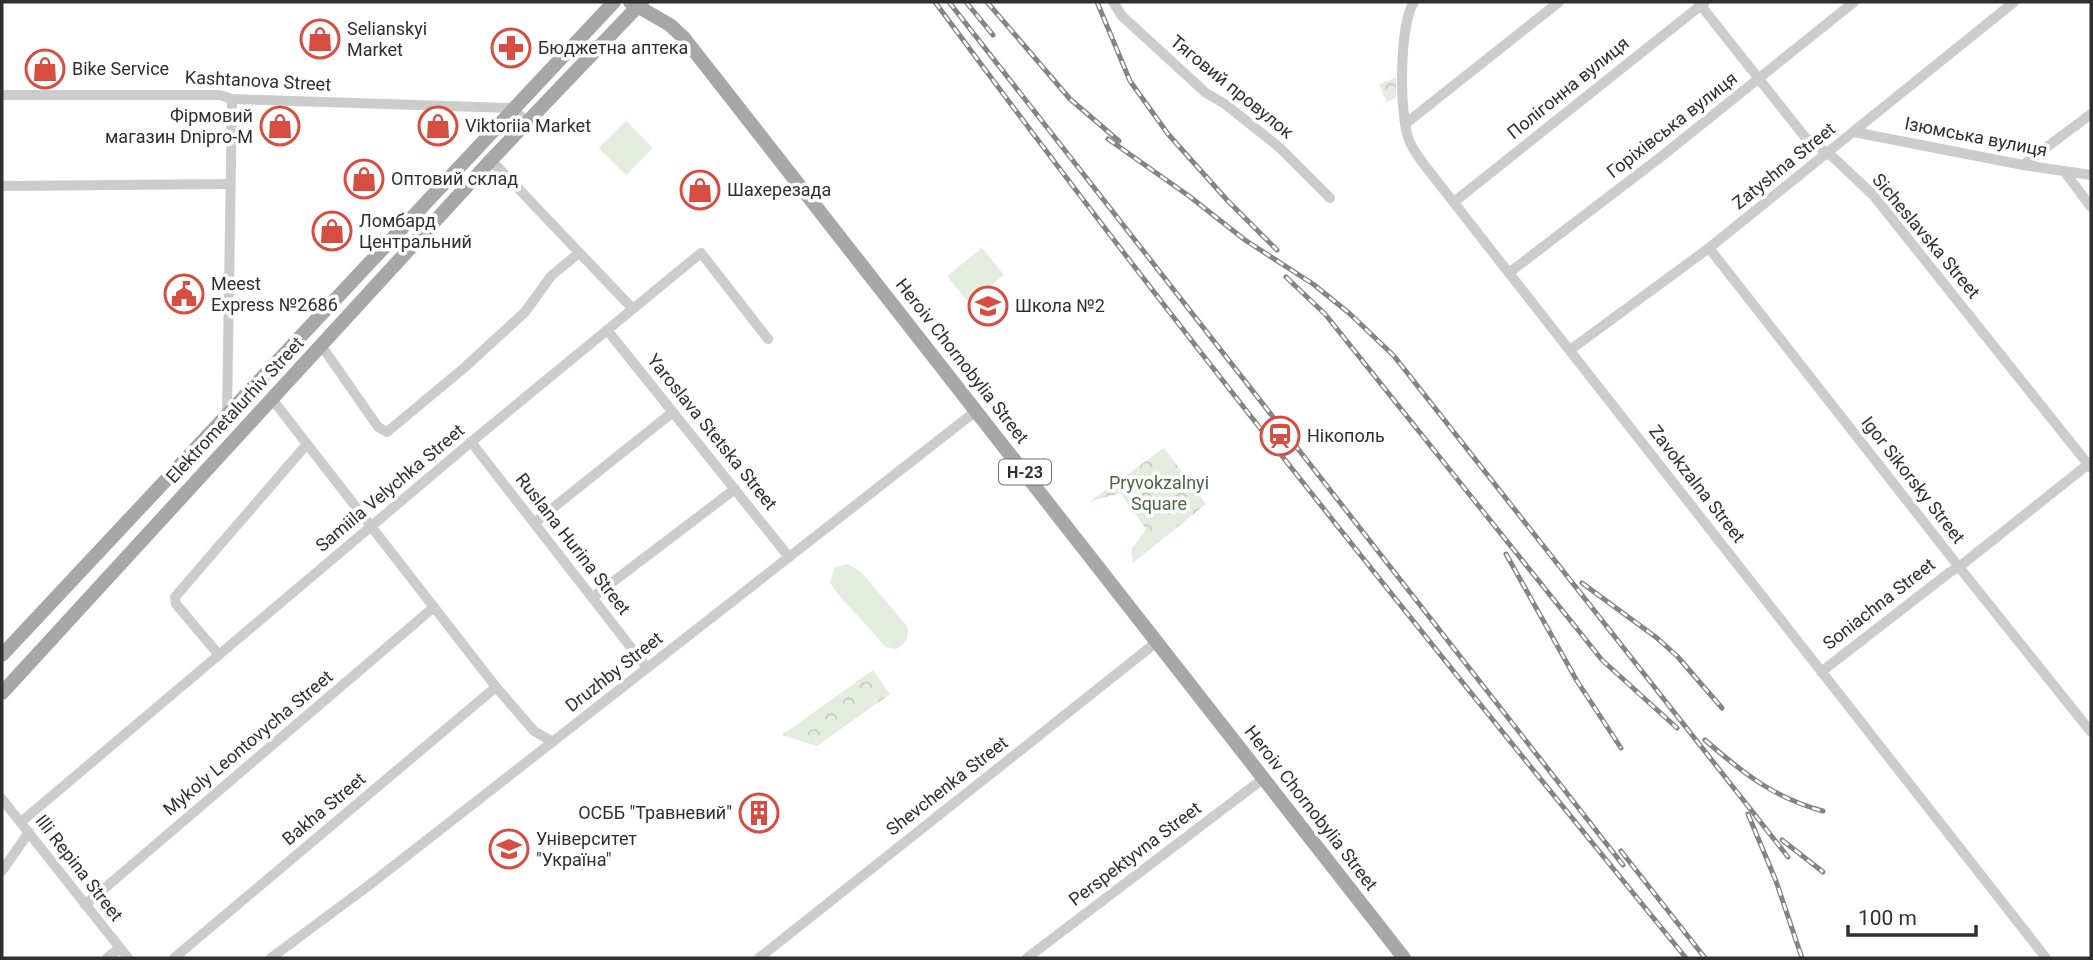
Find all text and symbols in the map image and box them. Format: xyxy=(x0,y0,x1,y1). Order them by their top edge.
shop icon: Selianskyi Market xyxy=(299,18,341,60)
place label: Selianskyi Market xyxy=(347,18,427,60)
pharmacy icon: Бюджетна аптека xyxy=(490,27,532,69)
street label: Тяговий провулок xyxy=(1167,31,1298,143)
street label: Полігонна вулиця xyxy=(1503,32,1633,143)
place label: Бюджетна аптека xyxy=(538,37,688,58)
shop icon: Bike Service xyxy=(24,48,66,90)
place label: Bike Service xyxy=(72,58,169,79)
street label: Kashtanova Street xyxy=(184,66,332,95)
street label: Горіхівська вулиця xyxy=(1602,67,1741,182)
place label: Фірмовий магазин Dnipro-M xyxy=(105,105,253,147)
shop icon: Фірмовий магазин Dnipro-M xyxy=(259,105,301,147)
shop icon: Viktoriia Market xyxy=(417,105,459,147)
street label: Ізюмська вулиця xyxy=(1903,112,2049,161)
place label: Viktoriia Market xyxy=(465,115,591,136)
street label: Zatyshna Street xyxy=(1728,118,1839,213)
shop icon: Оптовий склад xyxy=(343,158,385,200)
place label: Оптовий склад xyxy=(391,168,518,189)
shop icon: Шахерезада xyxy=(679,169,721,211)
street label: Sicheslavska Street xyxy=(1868,169,1985,302)
place label: Шахерезада xyxy=(727,179,831,200)
shop icon: Ломбард Центральний xyxy=(311,210,353,252)
place label: Ломбард Центральний xyxy=(359,210,472,252)
public building icon: Meest Express №2686 xyxy=(163,273,205,315)
place label: Meest Express №2686 xyxy=(211,273,338,315)
street label: Heroiv Chornobylia Street xyxy=(892,274,1033,447)
school or university icon: Школа №2 xyxy=(967,285,1009,327)
place label: Школа №2 xyxy=(1015,295,1105,316)
street label: Elektrometalurhiv Street xyxy=(162,332,308,487)
street label: Yaroslava Stetska Street xyxy=(643,350,782,514)
street label: Igor Sikorsky Street xyxy=(1857,412,1970,547)
station icon: Нікополь xyxy=(1259,415,1301,457)
street label: Samiila Velychka Street xyxy=(311,419,468,556)
street label: Zavokzalna Street xyxy=(1645,421,1750,547)
place label: Нікополь xyxy=(1307,425,1385,446)
road number: Н-23 xyxy=(999,460,1051,485)
street label: Ruslana Hurina Street xyxy=(512,469,635,619)
park label: Pryvokzalnyi Square xyxy=(1109,472,1209,514)
street label: Soniachna Street xyxy=(1819,553,1939,654)
street label: Druzhby Street xyxy=(561,627,666,716)
street label: Mykoly Leontovycha Street xyxy=(159,666,337,820)
street label: Heroiv Chornobylia Street xyxy=(1241,721,1382,894)
street label: Shevchenka Street xyxy=(882,732,1012,840)
street label: Bakha Street xyxy=(278,768,369,849)
building icon: ОСББ "Травневий" xyxy=(738,792,780,834)
street label: Perspektyvna Street xyxy=(1065,797,1205,910)
place label: ОСББ "Травневий" xyxy=(578,802,732,823)
street label: Illi Repina Street xyxy=(31,810,128,925)
school or university icon: Університет "Україна" xyxy=(488,828,530,870)
place label: Університет "Україна" xyxy=(536,828,637,870)
scale bar xyxy=(1848,894,1976,938)
text: 100 m xyxy=(1858,906,1917,930)

